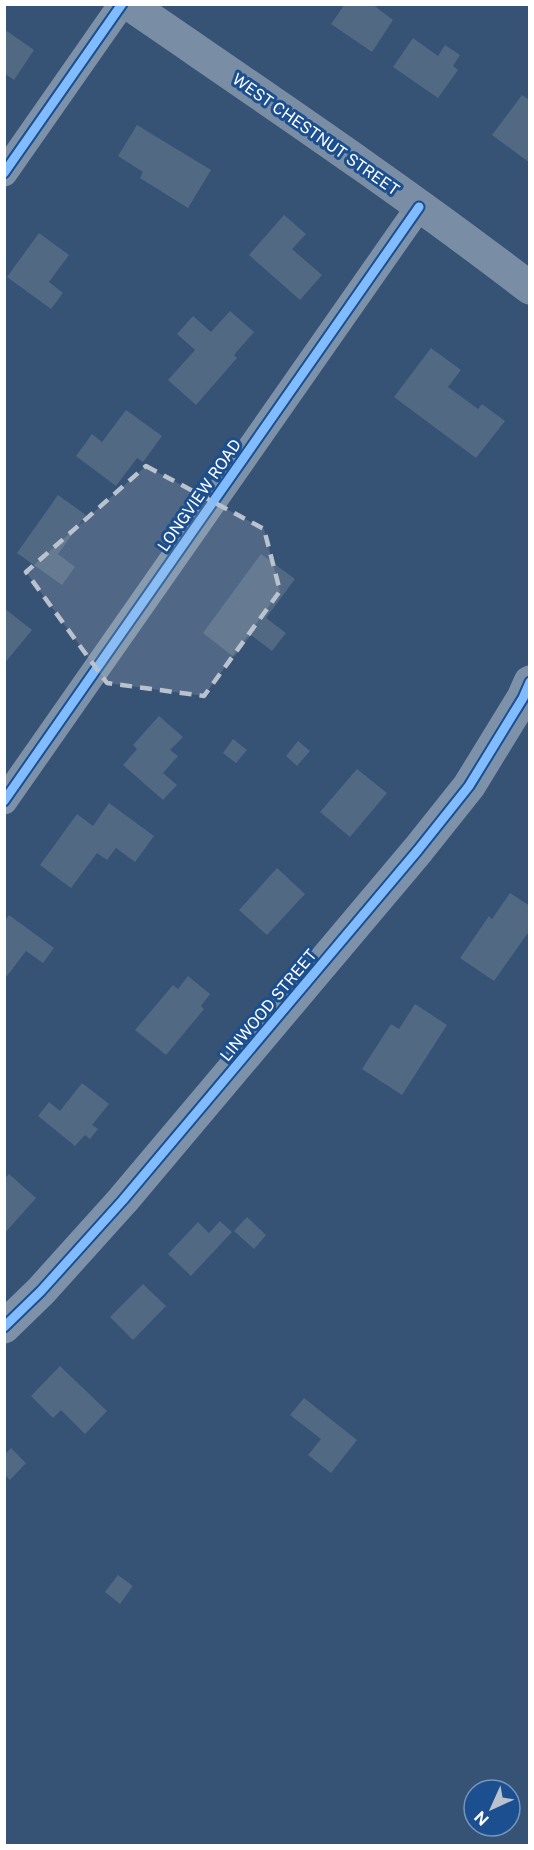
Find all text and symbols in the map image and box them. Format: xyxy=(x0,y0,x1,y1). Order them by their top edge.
street label: WEST CHESTNUT STREET xyxy=(229,69,403,200)
street label: LONGVIEW ROAD xyxy=(154,436,245,555)
street label: LINWOOD STREET xyxy=(216,945,321,1065)
north arrow xyxy=(462,1778,522,1838)
text: N xyxy=(471,1807,493,1829)

